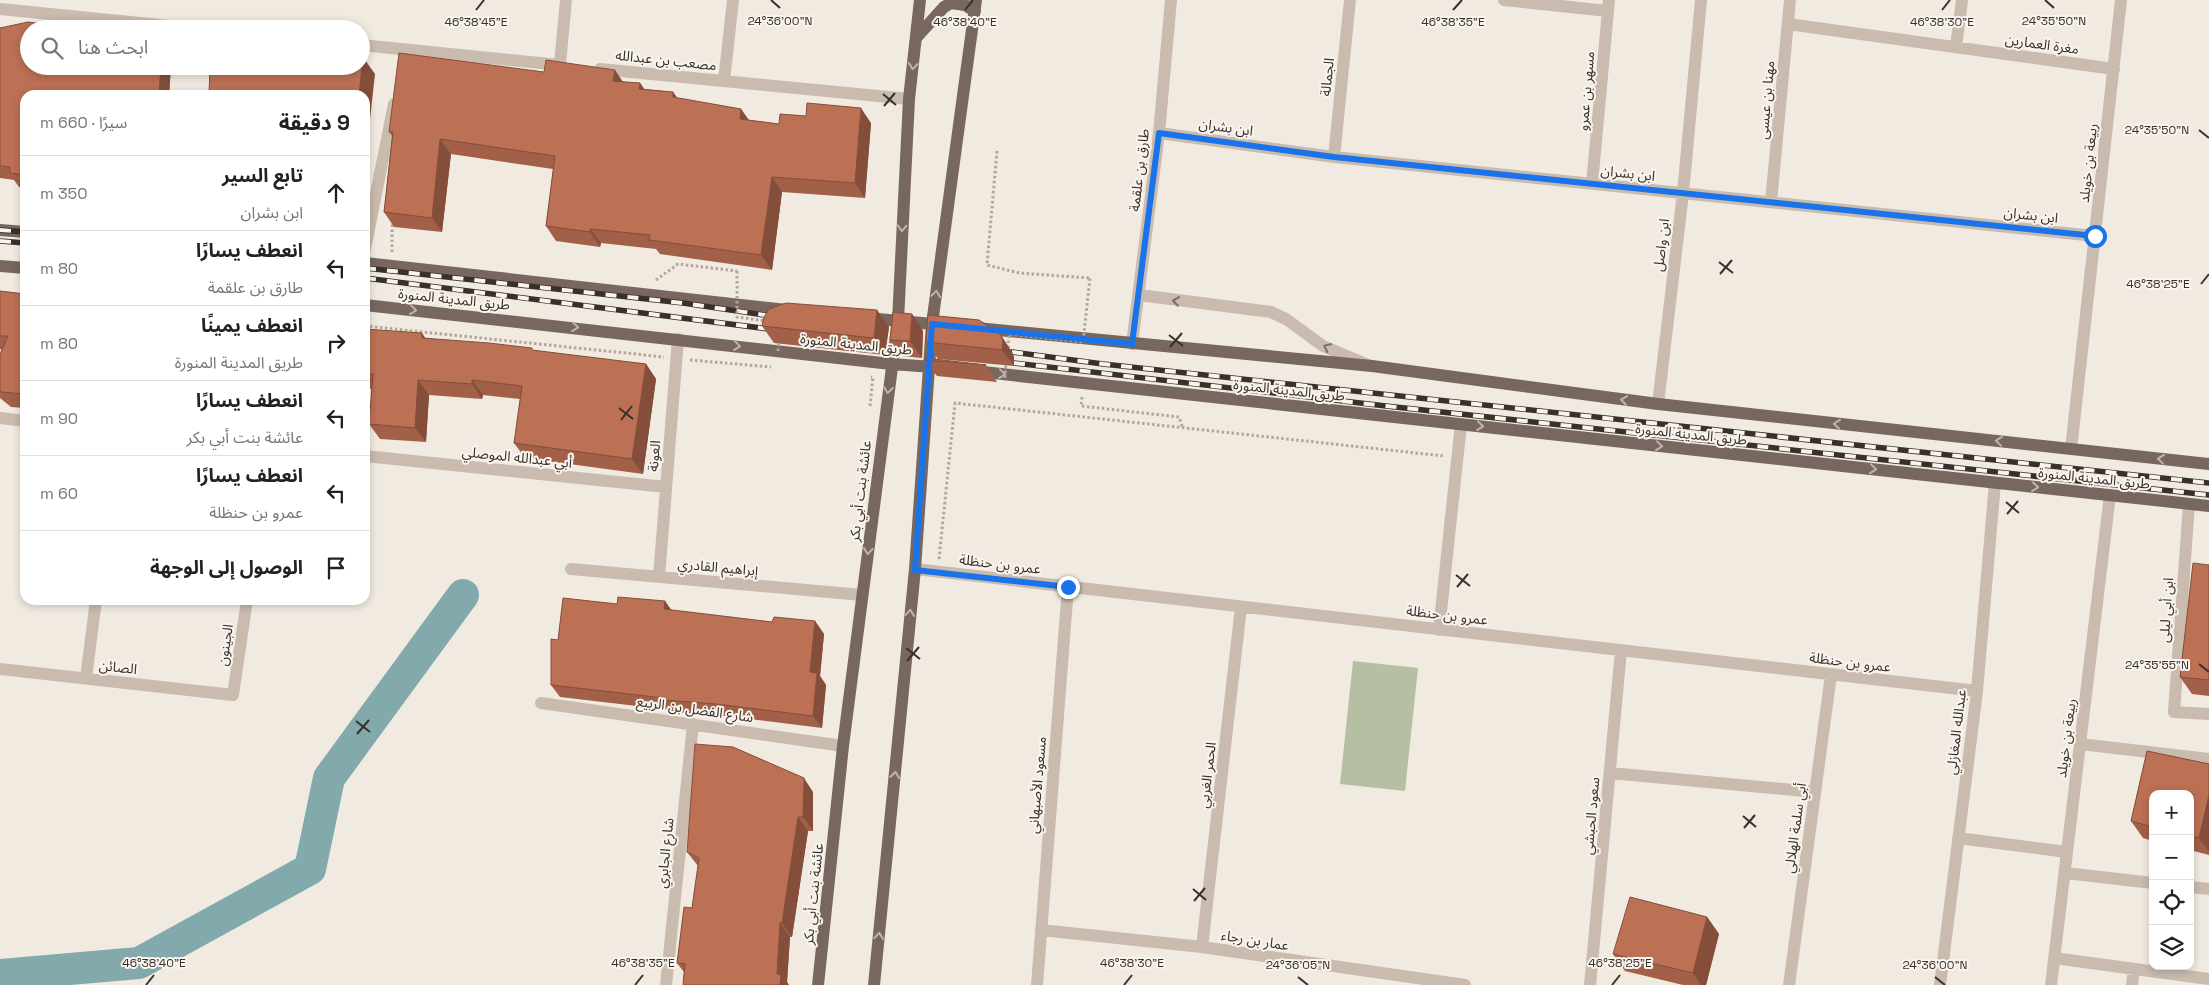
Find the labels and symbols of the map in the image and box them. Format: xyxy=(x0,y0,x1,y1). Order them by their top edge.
text: 24°36'00"N xyxy=(747,13,813,29)
text: 24°35'50"N xyxy=(2022,13,2086,29)
text: 46°38'45"E xyxy=(444,14,508,30)
text: 46°38'40"E xyxy=(933,14,997,30)
text: 46°38'35"E xyxy=(1421,14,1485,30)
text: 46°38'30"E xyxy=(1910,14,1974,30)
street label: مغرة العمارين xyxy=(2004,30,2080,58)
street label: مصعب بن عبدالله xyxy=(614,46,718,74)
street label: مسهر بن عمرو xyxy=(1574,50,1598,132)
street label: الجمالة xyxy=(1316,57,1338,97)
street label: مهنا بن عيسى xyxy=(1754,60,1778,140)
one-way arrow xyxy=(908,62,919,70)
street label: ابن بشران xyxy=(1198,114,1254,140)
street label: ربيعة بن خويلد xyxy=(2075,122,2101,204)
text: 24°35'50"N xyxy=(2125,122,2189,138)
street label: طارق بن علقمة xyxy=(1125,128,1153,212)
street label: ابن بشران xyxy=(1600,161,1656,185)
street label: ابن بشران xyxy=(2003,203,2059,227)
street label: ابن واصل xyxy=(1649,217,1673,273)
one-way arrow xyxy=(897,224,908,232)
route start xyxy=(2084,225,2107,248)
text: 46°38'25"E xyxy=(2126,276,2190,292)
street label: طريق المدينة المنورة xyxy=(397,284,511,315)
one-way arrow xyxy=(930,290,941,298)
one-way arrow xyxy=(1171,296,1179,307)
one-way arrow xyxy=(410,304,418,315)
one-way arrow xyxy=(571,321,579,332)
street label: طريق المدينة المنورة xyxy=(799,329,913,360)
one-way arrow xyxy=(732,340,741,350)
one-way arrow xyxy=(1323,343,1332,353)
one-way arrow xyxy=(999,368,1007,379)
street label: طريق المدينة المنورة xyxy=(1232,375,1346,406)
one-way arrow xyxy=(883,386,894,394)
one-way arrow xyxy=(1619,395,1628,405)
street label: طريق المدينة المنورة xyxy=(1634,419,1748,450)
one-way arrow xyxy=(1833,419,1841,430)
one-way arrow xyxy=(1477,420,1485,431)
one-way arrow xyxy=(1995,436,2003,447)
street label: عائشة بنت أبي بكر xyxy=(845,439,877,544)
street label: العونة xyxy=(644,440,664,472)
one-way arrow xyxy=(1656,440,1664,451)
street label: أبي عبدالله الموصلي xyxy=(461,442,573,474)
one-way arrow xyxy=(2156,454,2164,465)
one-way arrow xyxy=(1869,463,1877,474)
street label: طريق المدينة المنورة xyxy=(2037,463,2151,494)
one-way arrow xyxy=(2031,481,2039,492)
one-way arrow xyxy=(863,547,873,555)
street label: عمرو بن حنظلة xyxy=(958,550,1042,578)
street label: إبراهيم القادري xyxy=(677,555,760,582)
route end xyxy=(1057,576,1080,599)
street label: ابن أبي ليلى xyxy=(2155,577,2179,643)
street label: عمرو بن حنظلة xyxy=(1405,601,1489,629)
one-way arrow xyxy=(905,609,916,617)
street label: الجينون xyxy=(213,623,237,667)
street label: عمرو بن حنظلة xyxy=(1808,648,1892,676)
street label: الصائن xyxy=(98,656,138,678)
text: 24°35'55"N xyxy=(2125,657,2189,673)
street label: عبدالله المغازلي xyxy=(1942,688,1972,776)
street label: شارع الفضل بن الربيع xyxy=(635,692,755,728)
street label: ربيعة بن خويلد xyxy=(2052,697,2080,779)
street label: مسعود الأصبهاني xyxy=(1024,736,1052,835)
street label: الحمر الغربي xyxy=(1194,741,1222,809)
one-way arrow xyxy=(889,770,900,778)
street label: سعود الحبشي xyxy=(1579,776,1606,856)
street label: أبي سلمة الهلالي xyxy=(1780,781,1813,875)
street label: شارع الجابري xyxy=(652,817,680,889)
street label: عائشة بنت أبي بكر xyxy=(799,842,830,947)
street label: عمار بن رجاء xyxy=(1220,926,1290,954)
one-way arrow xyxy=(873,932,884,940)
text: 46°38'40"E xyxy=(122,955,186,971)
text: 46°38'35"E xyxy=(611,955,675,971)
text: 46°38'30"E xyxy=(1100,955,1164,971)
text: 46°38'25"E xyxy=(1588,955,1652,971)
text: 24°36'05"N xyxy=(1266,957,1330,973)
text: 24°36'00"N xyxy=(1902,957,1968,973)

